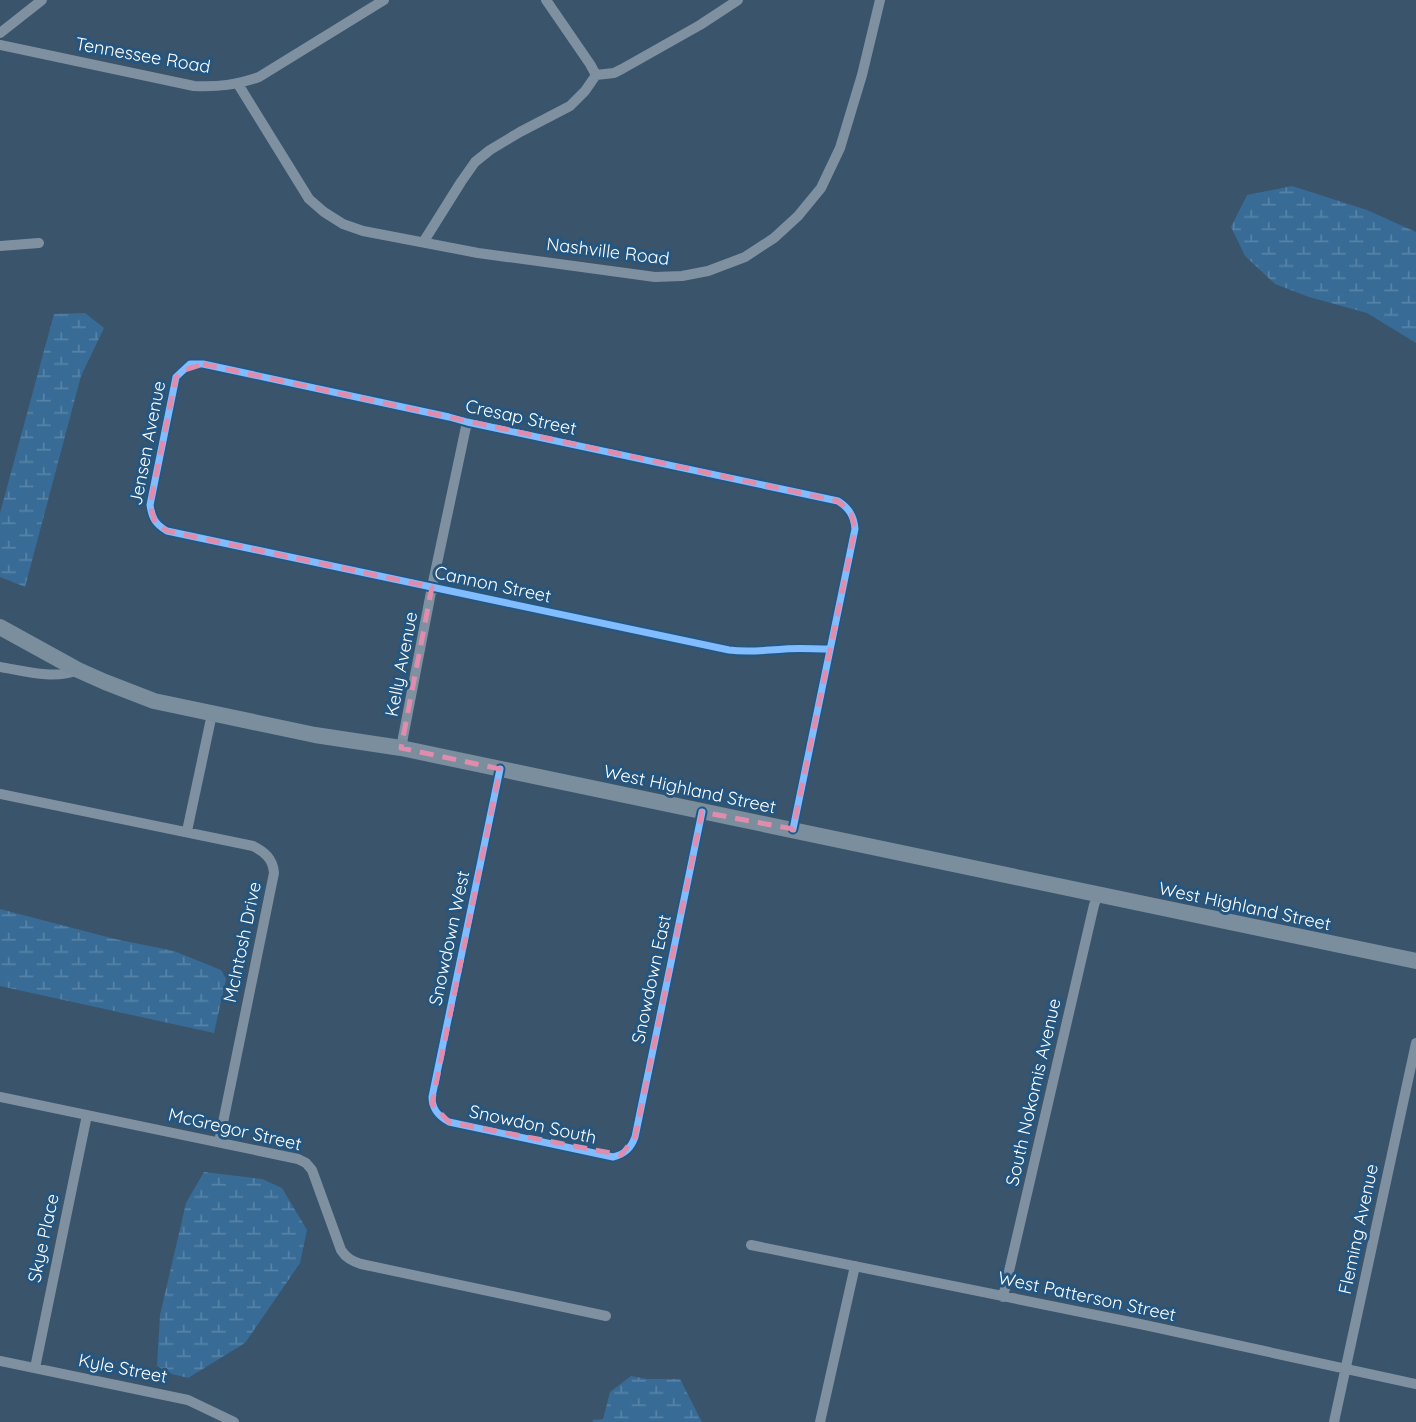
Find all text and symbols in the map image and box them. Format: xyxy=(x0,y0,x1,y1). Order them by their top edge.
street label: Tennessee Road xyxy=(74,32,212,78)
street label: Nashville Road xyxy=(545,232,671,270)
street label: Jensen Avenue xyxy=(124,379,170,507)
street label: Cresap Street xyxy=(463,394,579,440)
street label: Cannon Street xyxy=(432,560,554,608)
street label: Kelly Avenue xyxy=(380,609,422,719)
street label: West Highland Street xyxy=(602,760,778,818)
street label: Snowdown West xyxy=(423,868,475,1008)
street label: West Highland Street xyxy=(1157,877,1333,935)
street label: McIntosh Drive xyxy=(218,879,266,1005)
street label: Snowdown East xyxy=(626,912,676,1046)
street label: South Nokomis Avenue xyxy=(1000,996,1066,1188)
street label: Snowdon South xyxy=(467,1099,599,1149)
street label: McGregor Street xyxy=(166,1102,304,1156)
street label: Fleming Avenue xyxy=(1333,1162,1383,1296)
street label: Skye Place xyxy=(22,1191,64,1285)
street label: West Patterson Street xyxy=(996,1266,1178,1326)
street label: Kyle Street xyxy=(77,1348,169,1388)

